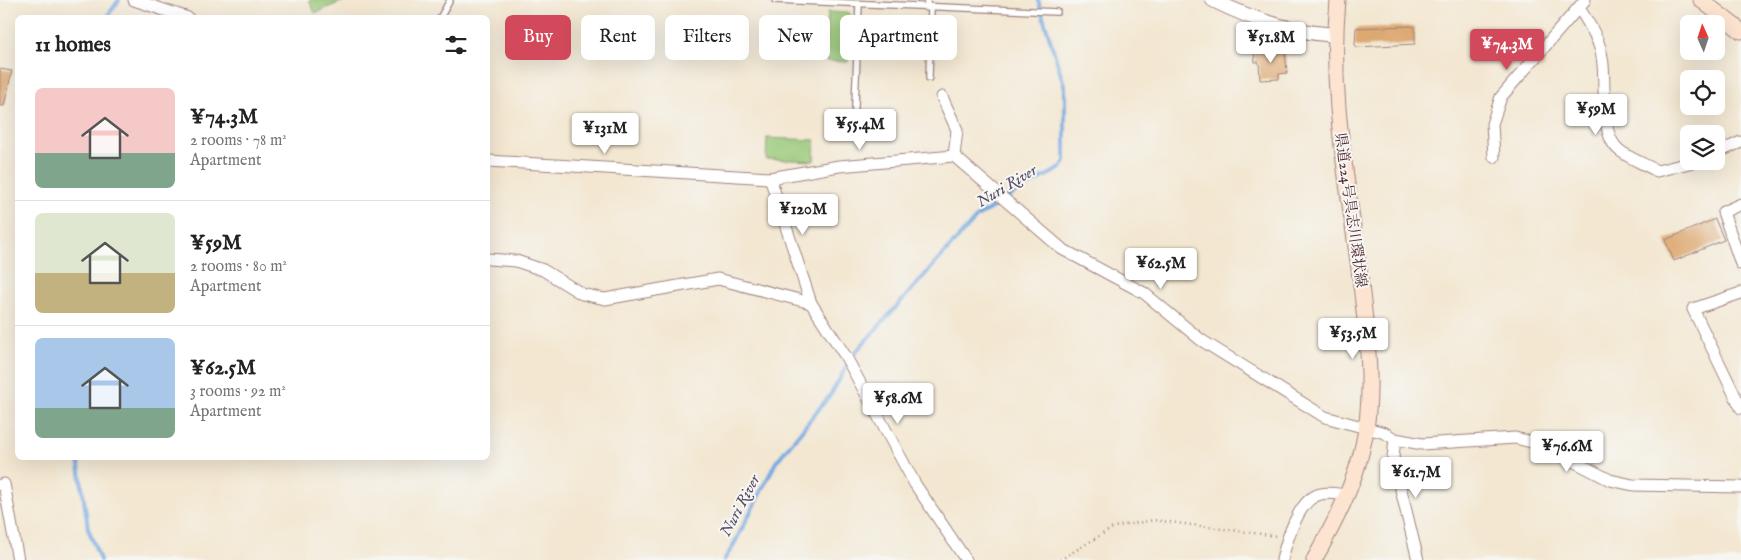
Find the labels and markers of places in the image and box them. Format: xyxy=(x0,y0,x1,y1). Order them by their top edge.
pin: ¥51.8M xyxy=(1230,22,1312,64)
pin: ¥74.3M xyxy=(1466,28,1548,71)
pin: ¥59M xyxy=(1566,94,1626,136)
pin: ¥55.4M xyxy=(819,108,901,151)
pin: ¥131M xyxy=(570,112,640,155)
pin: ¥120M xyxy=(768,194,838,236)
pin: ¥62.5M xyxy=(1120,248,1202,290)
pin: ¥53.5M xyxy=(1312,318,1394,360)
pin: ¥58.6M xyxy=(857,382,939,425)
pin: ¥76.6M xyxy=(1526,430,1608,473)
pin: ¥61.7M xyxy=(1375,456,1457,499)

